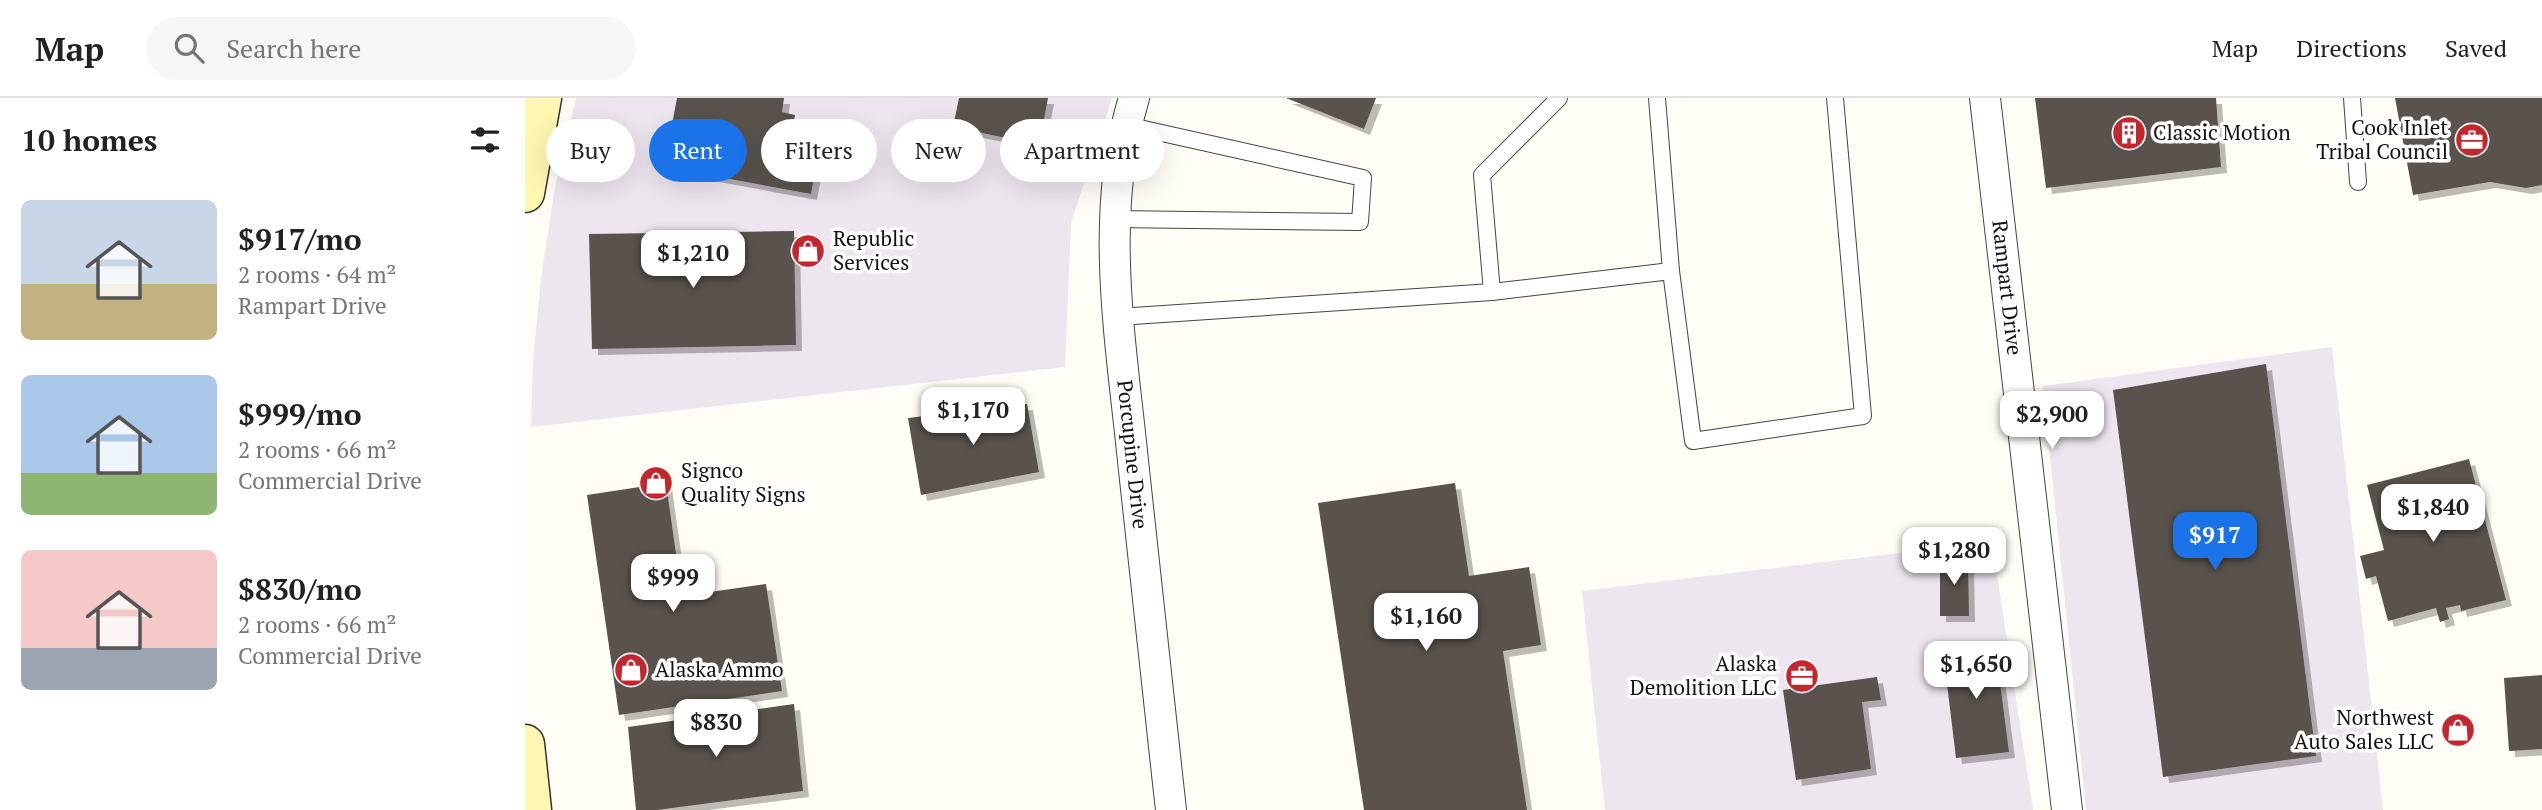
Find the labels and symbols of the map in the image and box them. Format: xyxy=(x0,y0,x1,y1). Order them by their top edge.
place label: Cook Inlet Tribal Council xyxy=(2316,113,2448,165)
building icon: Classic Motion xyxy=(2110,114,2148,152)
place label: Classic Motion xyxy=(2153,118,2291,146)
office icon: Cook Inlet Tribal Council xyxy=(2453,121,2491,159)
street label: Rampart Drive xyxy=(1986,219,2030,357)
place label: Republic Services xyxy=(833,224,914,276)
pin: $1,210 xyxy=(636,230,750,290)
shop icon: Republic Services xyxy=(789,232,827,270)
street label: Porcupine Drive xyxy=(1111,378,1155,530)
pin: $1,170 xyxy=(916,388,1030,447)
pin: $2,900 xyxy=(1995,392,2109,451)
place label: Signco Quality Signs xyxy=(681,456,806,508)
shop icon: Signco Quality Signs xyxy=(637,464,675,502)
pin: $1,840 xyxy=(2376,484,2490,544)
pin: $917 xyxy=(2174,512,2256,572)
pin: $1,280 xyxy=(1897,528,2011,587)
pin: $999 xyxy=(632,554,714,614)
pin: $1,160 xyxy=(1369,594,1483,653)
pin: $1,650 xyxy=(1919,642,2033,701)
place label: Alaska Demolition LLC xyxy=(1630,649,1777,701)
shop icon: Alaska Ammo xyxy=(612,651,650,689)
place label: Alaska Ammo xyxy=(655,655,784,683)
office icon: Alaska Demolition LLC xyxy=(1783,657,1821,695)
pin: $830 xyxy=(675,700,757,759)
place label: Northwest Auto Sales LLC xyxy=(2294,703,2434,755)
shop icon: Northwest Auto Sales LLC xyxy=(2439,711,2477,749)

